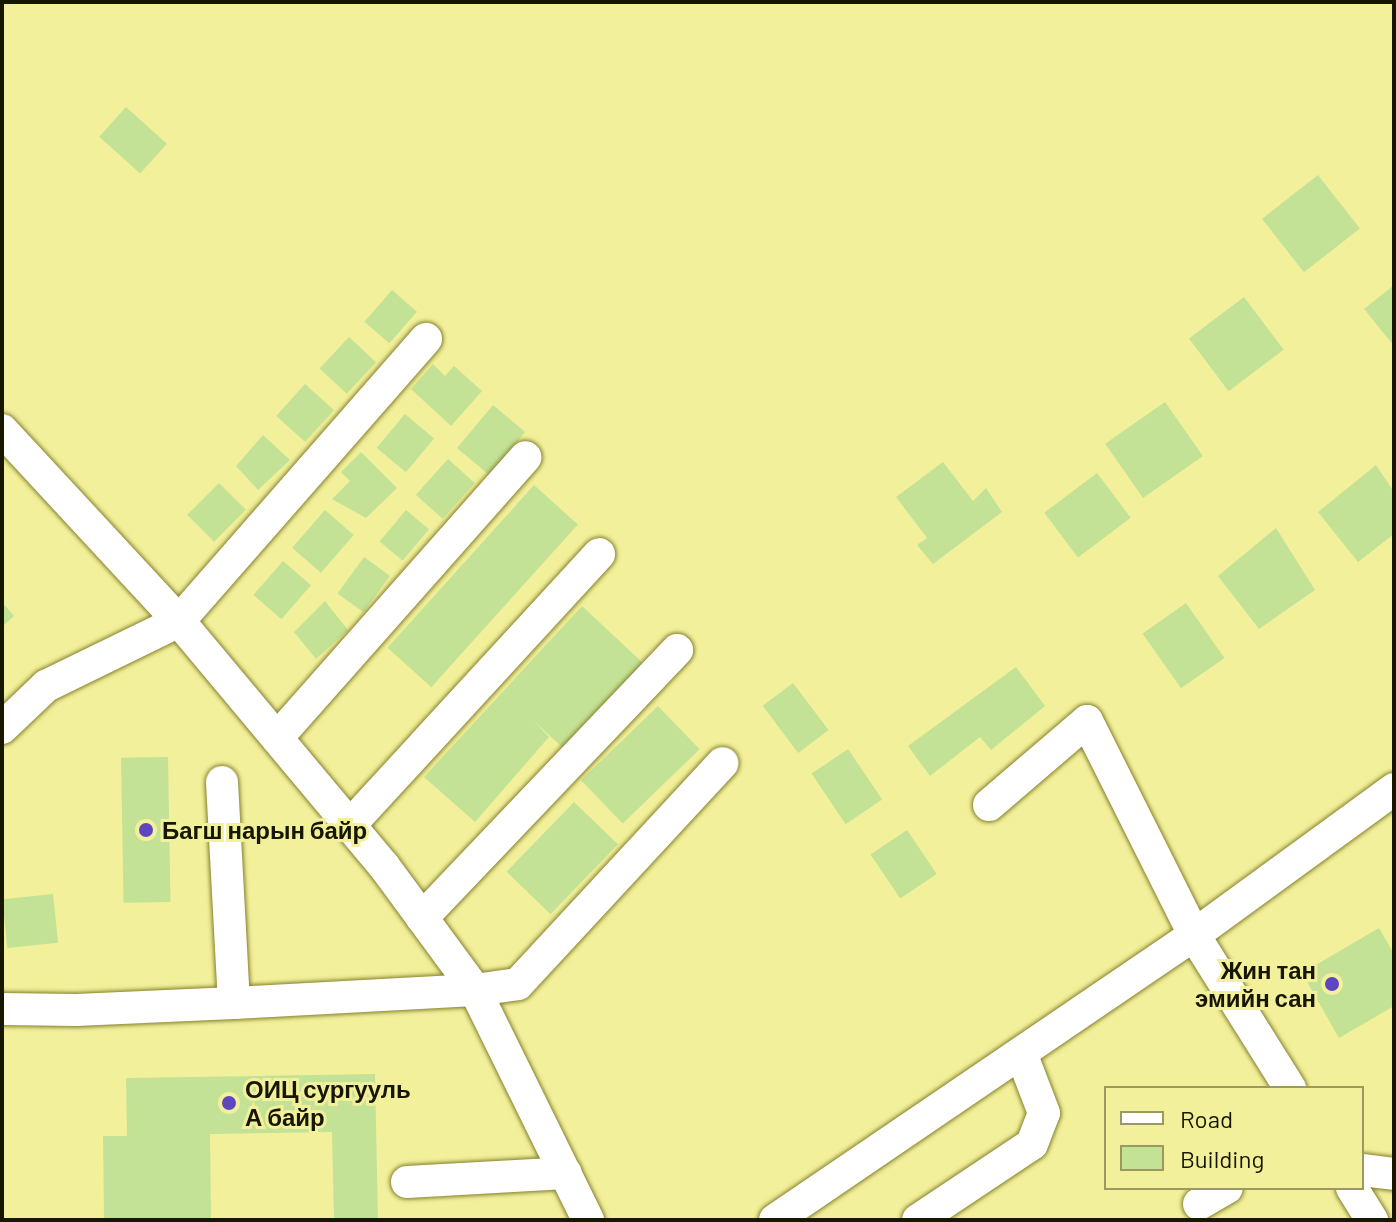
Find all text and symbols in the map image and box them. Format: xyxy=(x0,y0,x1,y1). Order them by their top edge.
place label: Багш нарын байр xyxy=(162,816,367,844)
marker: Багш нарын байр xyxy=(137,821,155,839)
place label: Жин тан эмийн сан xyxy=(1195,956,1316,1012)
marker: Жин тан эмийн сан xyxy=(1323,975,1341,993)
place label: ОИЦ сургууль А байр xyxy=(245,1075,411,1131)
legend xyxy=(1104,1086,1364,1190)
marker: ОИЦ сургууль А байр xyxy=(220,1094,238,1112)
text: Road xyxy=(1180,1104,1233,1133)
text: Building xyxy=(1180,1144,1264,1173)

